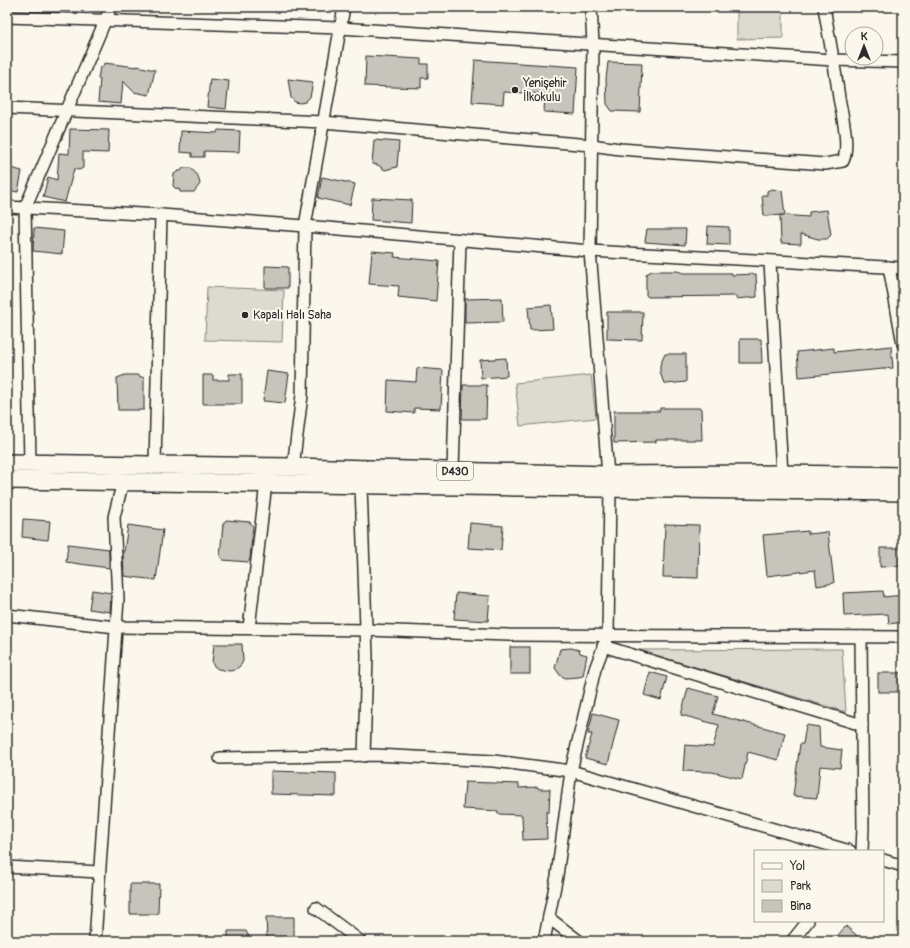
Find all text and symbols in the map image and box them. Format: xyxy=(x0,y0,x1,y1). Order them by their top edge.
north arrow xyxy=(844,26,884,66)
text: K xyxy=(861,30,868,43)
place label: Yenişehir İlkokulu xyxy=(522,76,567,105)
marker: Yenişehir İlkokulu xyxy=(510,85,520,95)
place label: Kapalı Halı Saha xyxy=(253,308,332,323)
marker: Kapalı Halı Saha xyxy=(240,310,250,320)
road number: D430 xyxy=(437,462,473,480)
legend xyxy=(754,850,884,922)
text: Yol xyxy=(789,859,805,874)
text: Park xyxy=(790,879,811,894)
text: Bina xyxy=(790,899,812,914)

